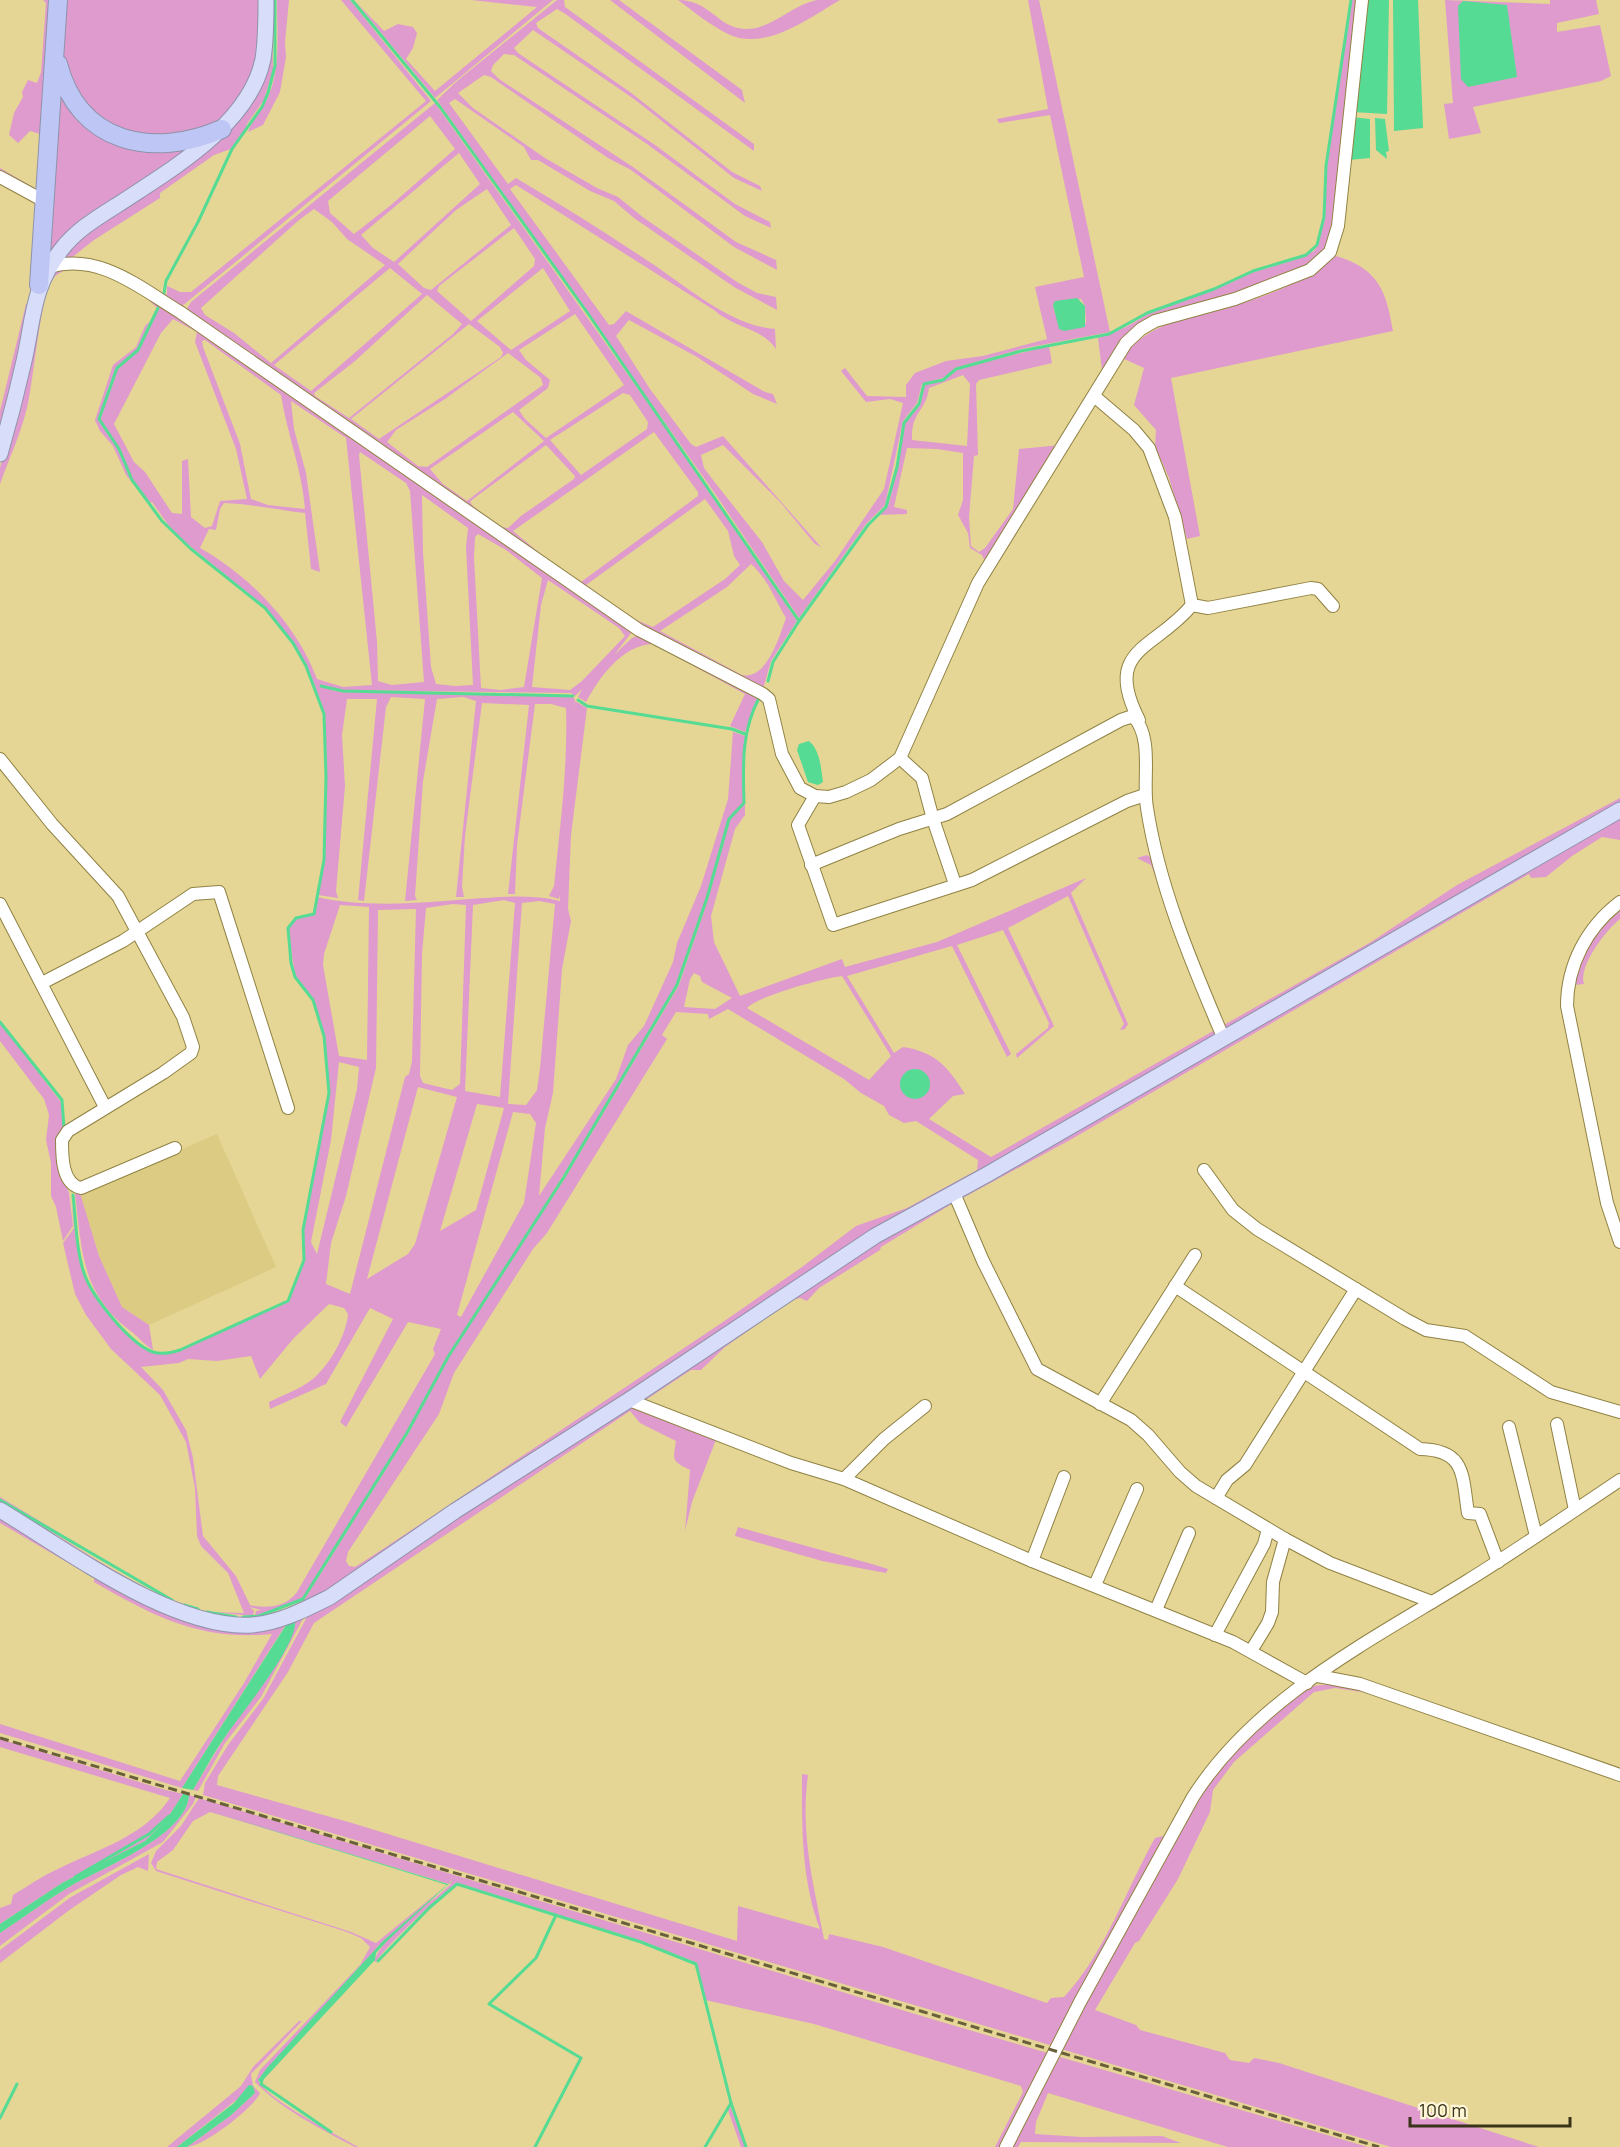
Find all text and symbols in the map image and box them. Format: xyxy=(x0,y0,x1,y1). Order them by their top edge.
scale bar xyxy=(1410,2090,1570,2128)
text: 100 m xyxy=(1419,2098,1467,2122)

